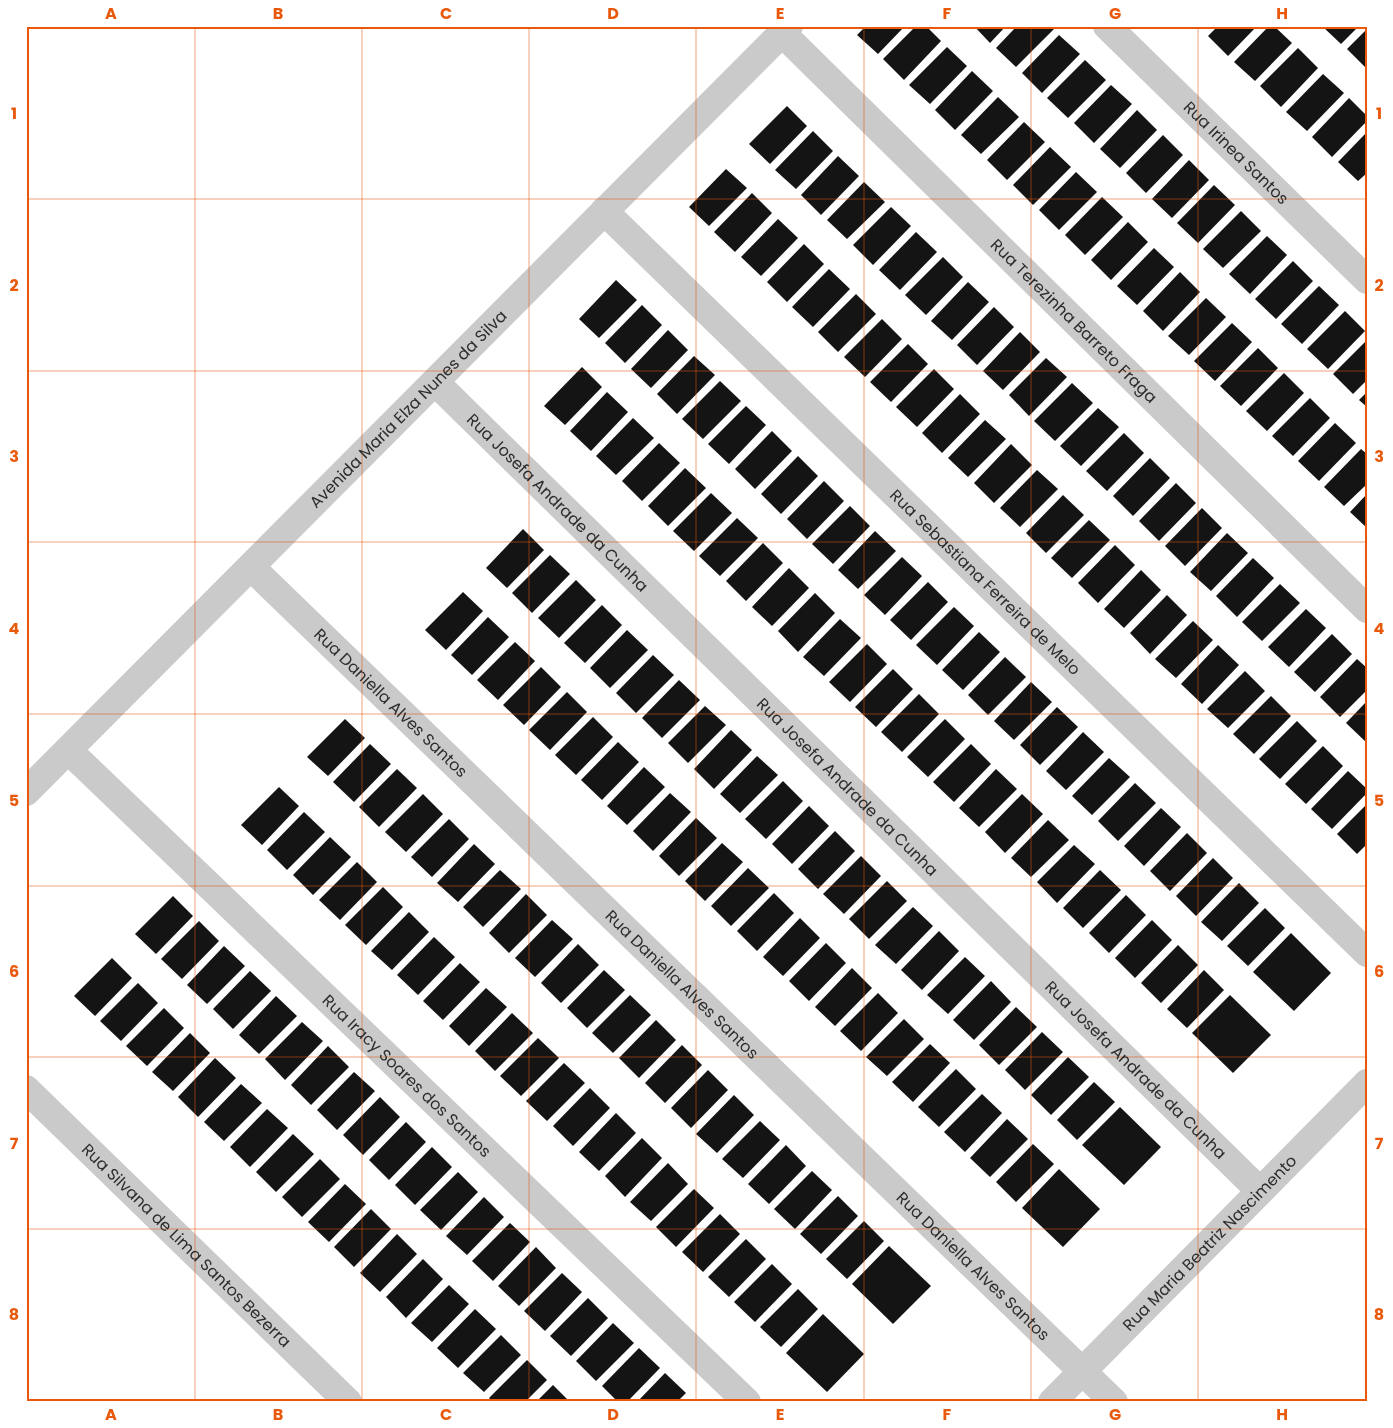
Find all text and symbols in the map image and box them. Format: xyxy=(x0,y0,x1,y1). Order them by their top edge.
text: A xyxy=(105,2,117,25)
text: B xyxy=(273,2,283,25)
text: C xyxy=(440,2,452,25)
text: D xyxy=(607,2,619,25)
text: E xyxy=(776,2,784,25)
text: F xyxy=(943,2,952,25)
text: G xyxy=(1109,2,1121,25)
text: H xyxy=(1276,2,1288,25)
street label: Rua Irinea Santos xyxy=(1178,96,1294,210)
text: 1 xyxy=(11,102,17,125)
text: 1 xyxy=(1376,102,1382,125)
street label: Rua Terezinha Barreto Fraga xyxy=(985,234,1162,408)
text: 2 xyxy=(9,274,19,297)
text: 2 xyxy=(1374,274,1384,297)
street label: Avenida Maria Elza Nunes da Silva xyxy=(304,305,512,513)
street label: Rua Josefa Andrade da Cunha xyxy=(462,408,653,597)
text: 3 xyxy=(9,445,19,468)
text: 3 xyxy=(1374,445,1384,468)
street label: Rua Sebastiana Ferreira de Melo xyxy=(884,484,1086,680)
text: 4 xyxy=(9,617,20,640)
text: 4 xyxy=(1374,617,1385,640)
street label: Rua Daniella Alves Santos xyxy=(309,623,473,783)
street label: Rua Josefa Andrade da Cunha xyxy=(751,693,943,881)
text: 5 xyxy=(9,789,19,812)
text: 5 xyxy=(1374,789,1384,812)
street label: Rua Daniella Alves Santos xyxy=(600,905,764,1064)
text: 6 xyxy=(9,960,19,983)
text: 6 xyxy=(1374,960,1384,983)
street label: Rua Josefa Andrade da Cunha xyxy=(1040,976,1232,1164)
street label: Rua Iracy Soares dos Santos xyxy=(317,989,496,1163)
text: 7 xyxy=(10,1132,19,1155)
text: 7 xyxy=(1375,1132,1384,1155)
street label: Rua Silvana de Lima Santos Bezerra xyxy=(76,1138,296,1353)
street label: Rua Maria Beatriz Nascimento xyxy=(1117,1150,1302,1336)
street label: Rua Daniella Alves Santos xyxy=(891,1186,1055,1346)
text: 8 xyxy=(9,1303,19,1326)
text: 8 xyxy=(1374,1303,1384,1326)
text: A xyxy=(105,1403,117,1426)
text: B xyxy=(273,1403,283,1426)
text: C xyxy=(440,1403,452,1426)
text: D xyxy=(607,1403,619,1426)
text: E xyxy=(776,1403,784,1426)
text: F xyxy=(943,1403,952,1426)
text: G xyxy=(1109,1403,1121,1426)
text: H xyxy=(1276,1403,1288,1426)

